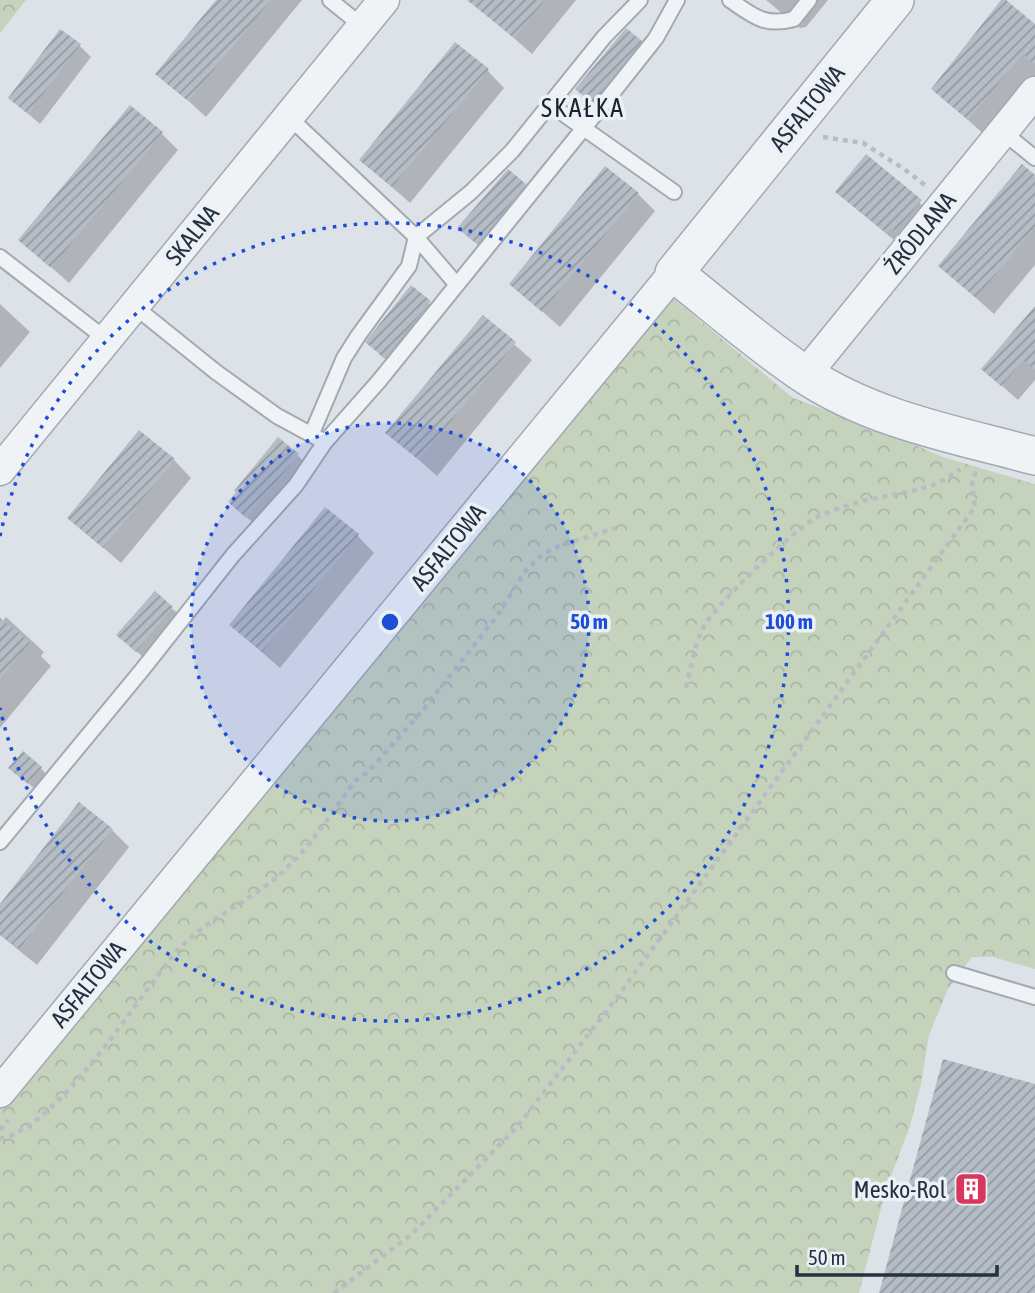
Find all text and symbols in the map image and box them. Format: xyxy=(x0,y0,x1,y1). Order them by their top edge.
street label: ASFALTOWA xyxy=(764,60,850,156)
district label: SKAŁKA xyxy=(541,93,625,123)
street label: ŹRÓDLANA xyxy=(879,187,961,279)
street label: SKALNA xyxy=(160,200,224,270)
street label: ASFALTOWA xyxy=(405,499,491,595)
text: 50 m xyxy=(570,609,608,633)
text: 100 m xyxy=(765,609,813,633)
centre of rings xyxy=(378,610,402,634)
street label: ASFALTOWA xyxy=(45,936,131,1032)
building icon: Mesko-Rol xyxy=(952,1170,990,1208)
place label: Mesko-Rol xyxy=(854,1176,947,1203)
scale bar xyxy=(797,1234,996,1278)
text: 50 m xyxy=(808,1245,846,1269)

